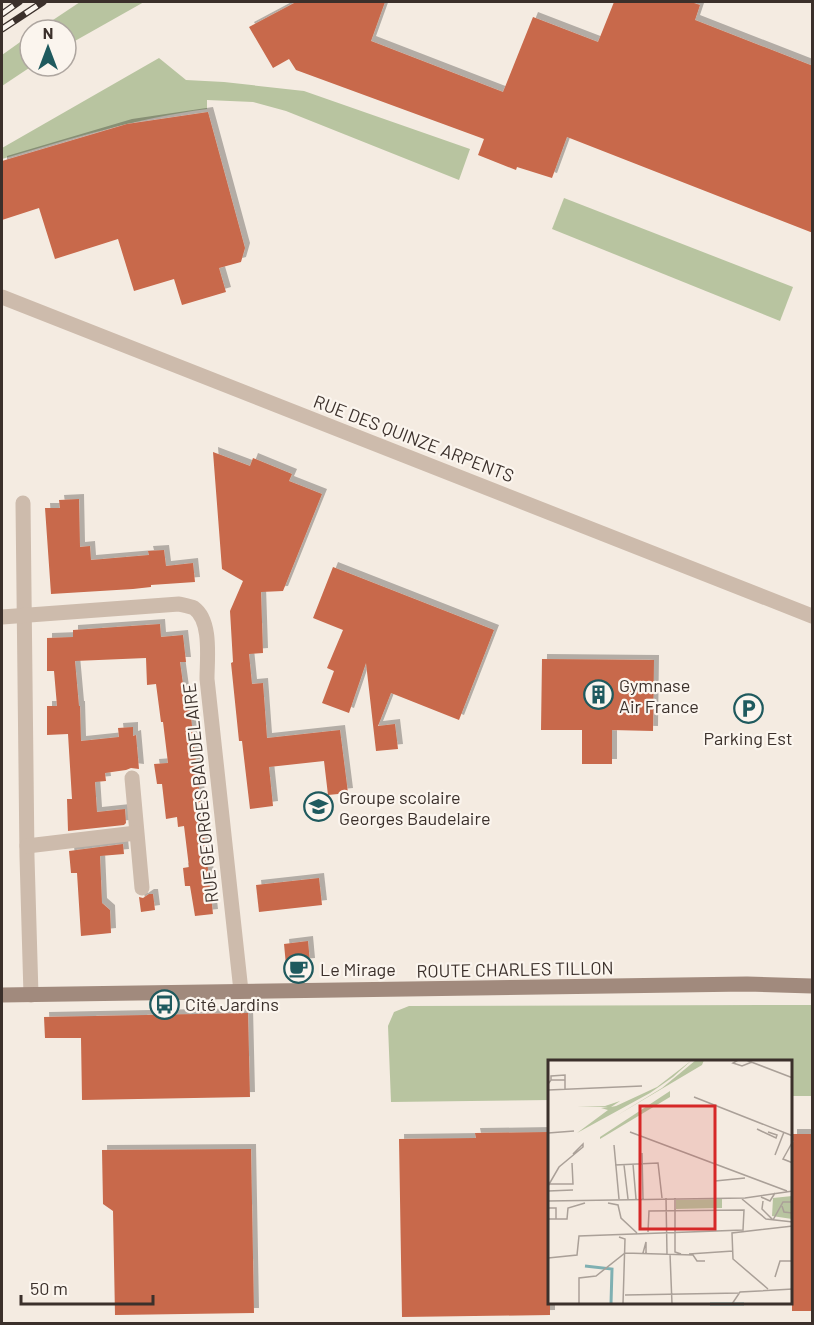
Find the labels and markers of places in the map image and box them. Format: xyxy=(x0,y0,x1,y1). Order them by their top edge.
place label: Gymnase Air France xyxy=(619,674,699,717)
building icon: Gymnase Air France xyxy=(582,679,614,711)
parking icon: Parking Est xyxy=(732,693,764,725)
place label: Parking Est xyxy=(704,727,792,749)
place label: Groupe scolaire Georges Baudelaire xyxy=(339,786,491,829)
school or university icon: Groupe scolaire Georges Baudelaire xyxy=(302,791,334,823)
cafe icon: Le Mirage xyxy=(283,953,315,985)
place label: Le Mirage xyxy=(320,958,396,980)
bus stop icon: Cité Jardins xyxy=(148,988,180,1020)
place label: Cité Jardins xyxy=(185,993,279,1015)

